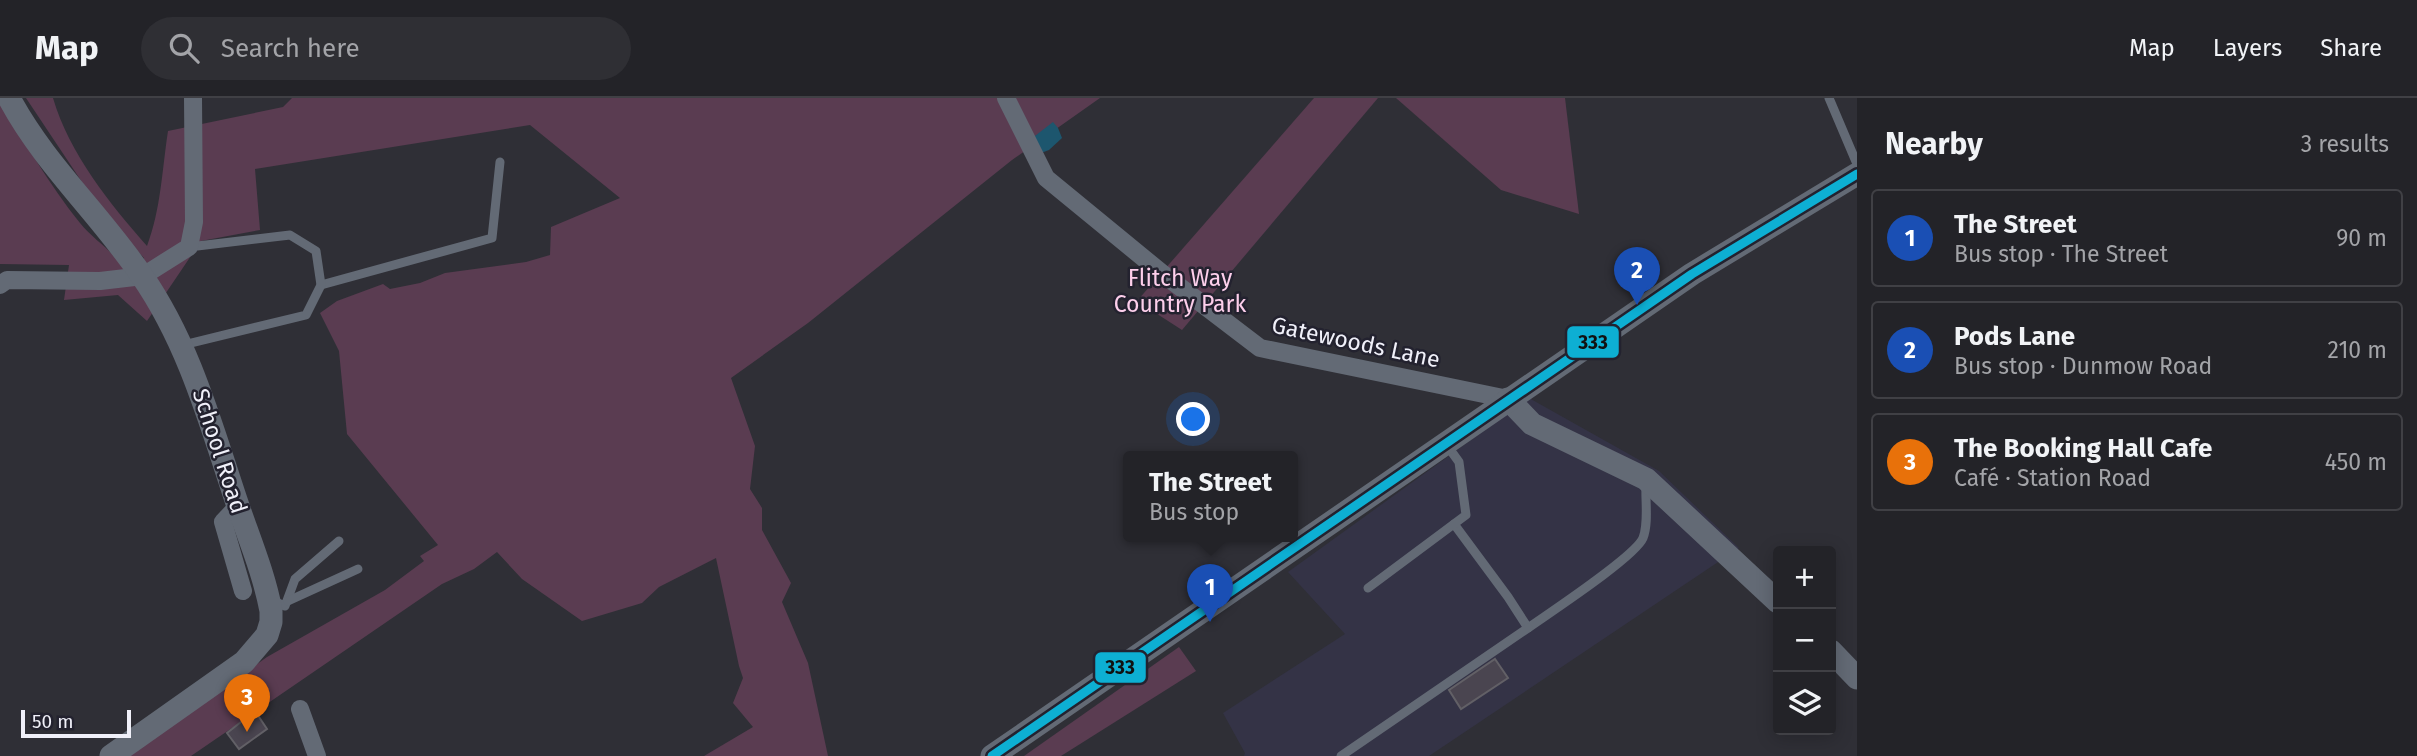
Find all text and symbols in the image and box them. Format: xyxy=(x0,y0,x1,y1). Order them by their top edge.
search box xyxy=(141,17,631,80)
text: Map xyxy=(35,28,99,68)
icon: search xyxy=(165,29,203,67)
text: Search here xyxy=(221,33,360,64)
text: Map xyxy=(2129,34,2175,62)
text: Layers xyxy=(2213,34,2282,62)
text: Share xyxy=(2320,34,2382,62)
text: Nearby xyxy=(1885,126,1983,162)
text: 3 results xyxy=(2301,130,2389,158)
text: The Street xyxy=(1954,209,2077,240)
text: 1 xyxy=(1905,224,1915,252)
text: 90 m xyxy=(2336,224,2387,252)
text: Bus stop · The Street xyxy=(1954,240,2168,268)
pin: 2 xyxy=(1614,247,1660,305)
park label: Flitch Way Country Park xyxy=(1114,264,1247,318)
street label: Gatewoods Lane xyxy=(1269,311,1443,373)
text: Pods Lane xyxy=(1954,321,2075,352)
line badge: 333 xyxy=(1566,325,1620,359)
text: 333 xyxy=(1577,331,1608,354)
text: 2 xyxy=(1904,336,1916,364)
text: 210 m xyxy=(2328,336,2387,364)
text: Bus stop · Dunmow Road xyxy=(1954,352,2212,380)
street label: School Road xyxy=(187,385,253,517)
your location xyxy=(1176,402,1210,436)
text: The Booking Hall Cafe xyxy=(1954,433,2212,464)
text: 3 xyxy=(1904,448,1916,476)
text: 450 m xyxy=(2325,448,2387,476)
popup xyxy=(1123,451,1298,542)
text: Café · Station Road xyxy=(1954,464,2151,492)
text: The Street xyxy=(1149,467,1272,498)
text: Bus stop xyxy=(1149,498,1239,526)
map controls xyxy=(1773,546,1836,735)
button: + xyxy=(1773,546,1836,609)
pin: 1 xyxy=(1187,564,1233,622)
button: − xyxy=(1773,609,1836,672)
line badge: 333 xyxy=(1094,651,1147,684)
text: 333 xyxy=(1104,656,1135,679)
button: layers xyxy=(1773,672,1836,735)
pin: 3 xyxy=(224,674,270,732)
scale bar xyxy=(21,707,131,739)
text: 50 m xyxy=(32,710,73,733)

